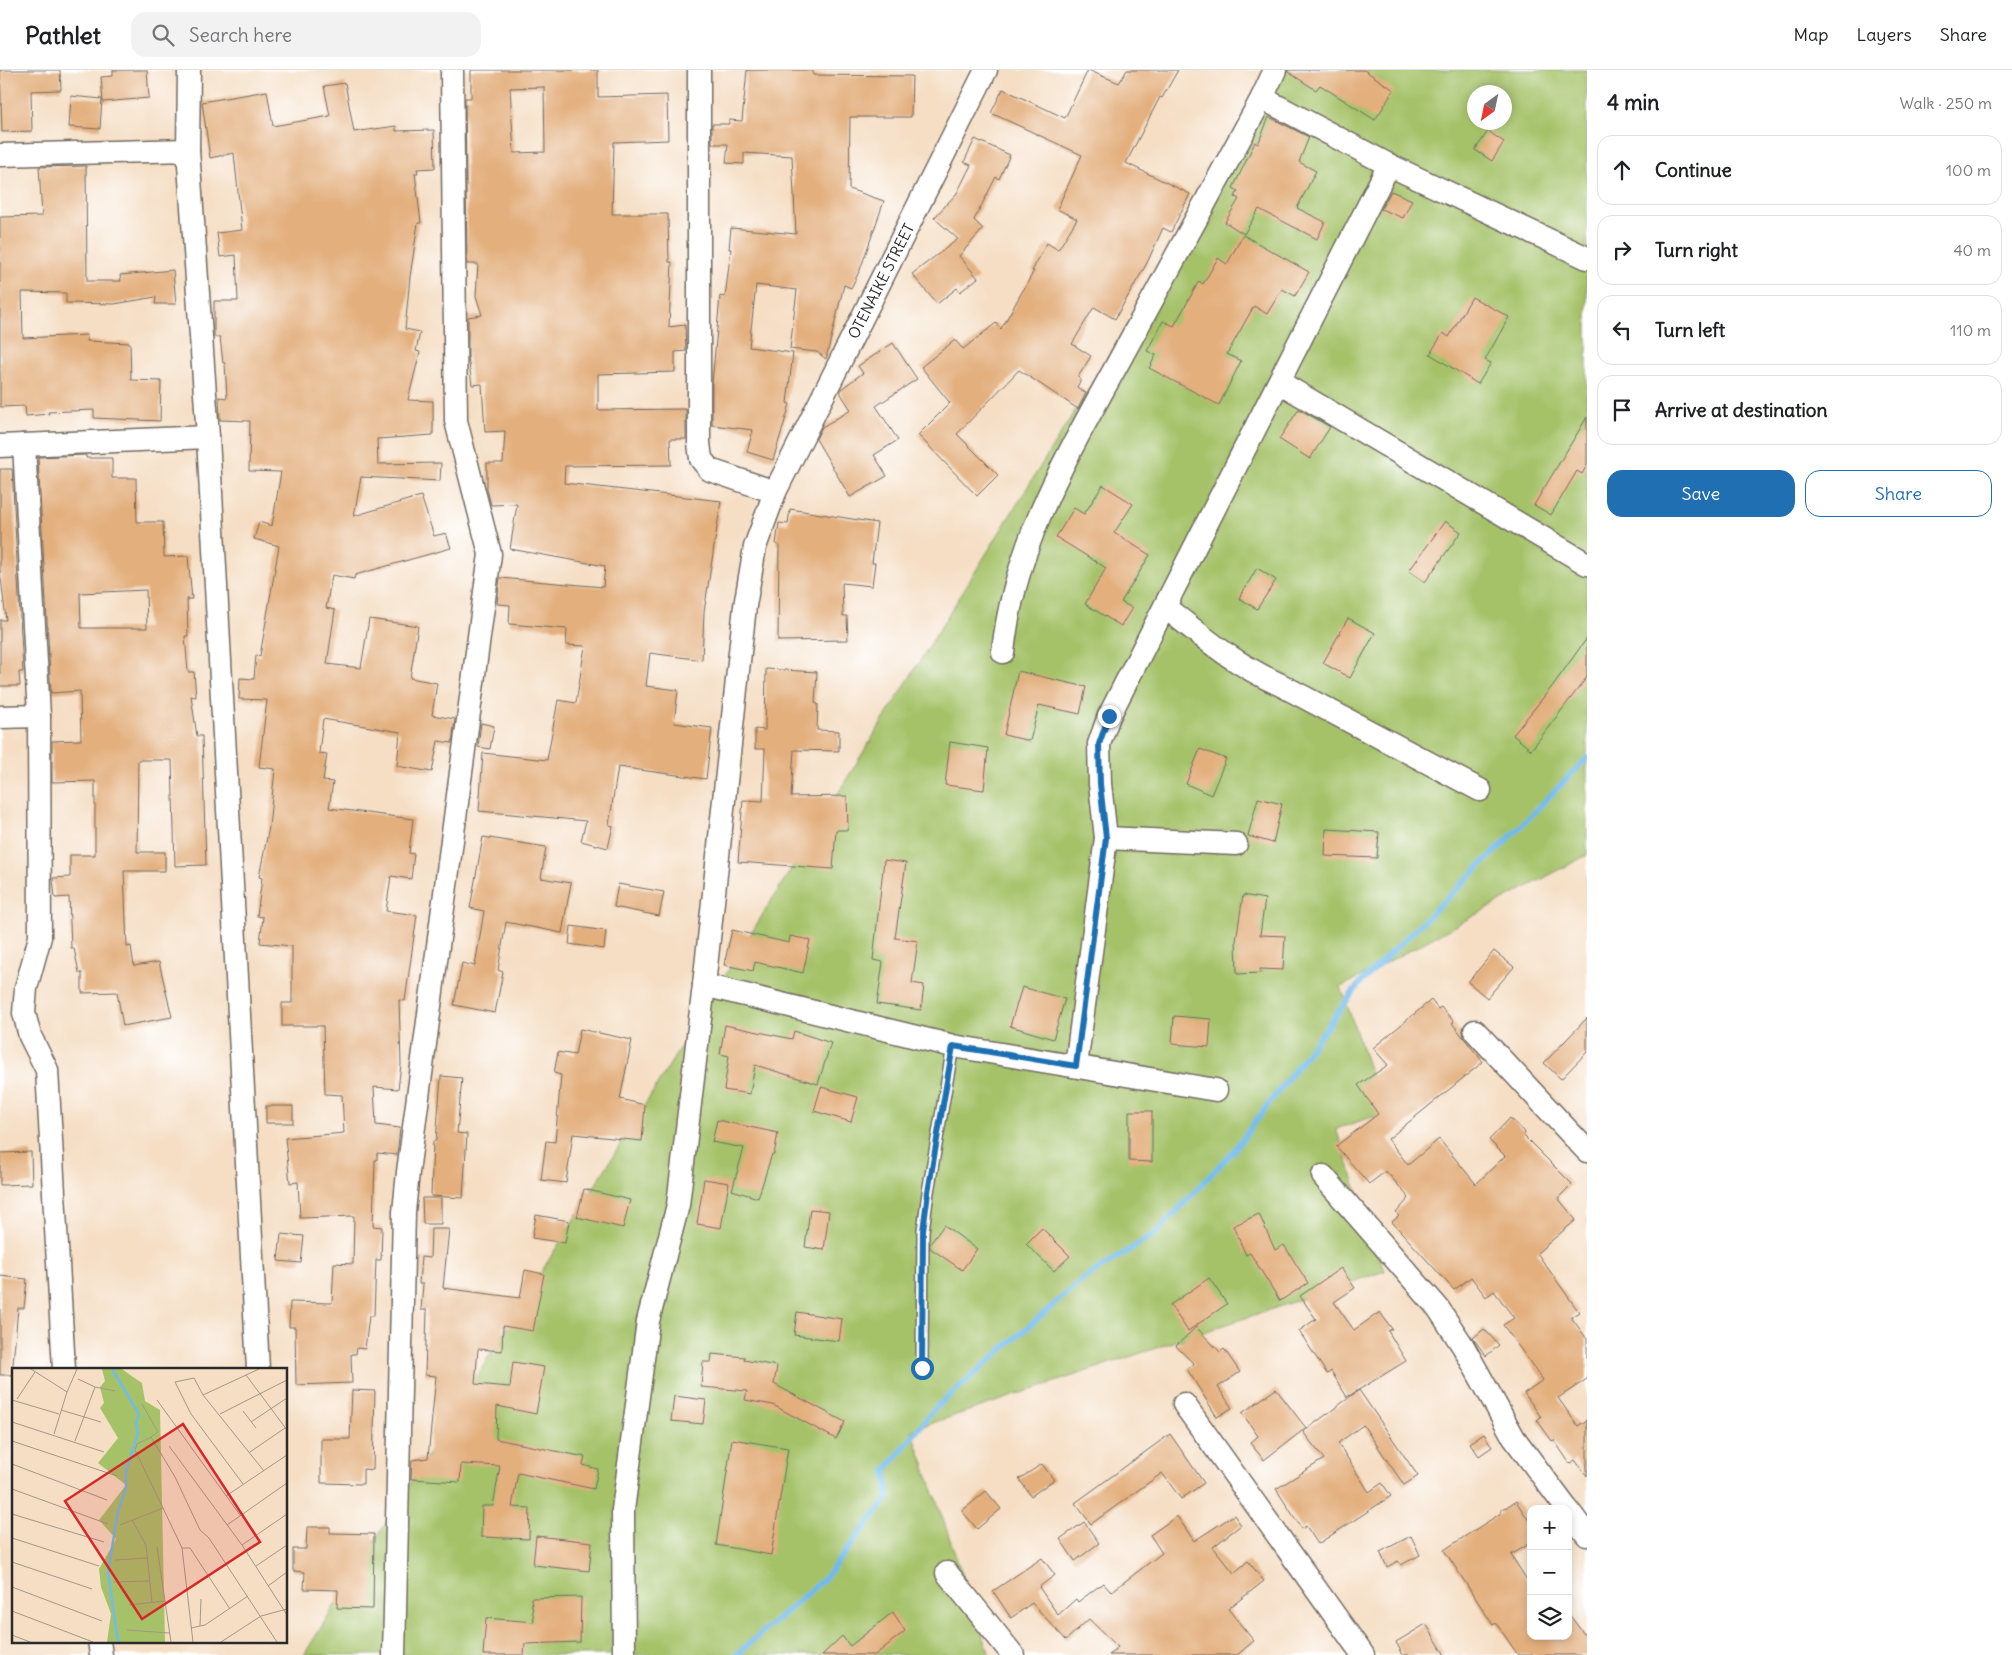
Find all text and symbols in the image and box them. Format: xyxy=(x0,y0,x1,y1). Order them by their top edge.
search box xyxy=(131,12,481,57)
text: Pathlet xyxy=(25,20,101,50)
icon: search xyxy=(149,21,177,49)
text: Search here xyxy=(189,23,292,47)
text: Map xyxy=(1793,23,1828,46)
text: Layers xyxy=(1856,23,1912,46)
text: Share xyxy=(1940,23,1987,46)
north arrow xyxy=(1467,85,1512,130)
text: 4 min xyxy=(1607,89,1659,116)
text: Walk · 250 m xyxy=(1900,93,1992,113)
icon: ahead xyxy=(1608,156,1636,184)
text: Continue xyxy=(1655,158,1732,182)
text: 100 m xyxy=(1946,160,1991,180)
street label: OTENAIKE STREET xyxy=(844,220,918,342)
icon: right xyxy=(1608,236,1636,264)
text: Turn right xyxy=(1655,238,1738,262)
text: 40 m xyxy=(1953,240,1991,260)
icon: left xyxy=(1608,316,1636,344)
text: Turn left xyxy=(1655,318,1725,342)
text: 110 m xyxy=(1950,320,1991,340)
icon: arrive xyxy=(1608,396,1636,424)
text: Arrive at destination xyxy=(1655,398,1828,422)
button: Save xyxy=(1607,470,1795,517)
button: Share xyxy=(1805,470,1992,517)
route end xyxy=(1098,705,1121,728)
route start xyxy=(911,1357,934,1380)
inset map xyxy=(12,1368,288,1642)
map controls xyxy=(1527,1505,1572,1640)
button: + xyxy=(1527,1505,1572,1550)
button: − xyxy=(1527,1550,1572,1595)
button: layers xyxy=(1527,1595,1572,1640)

